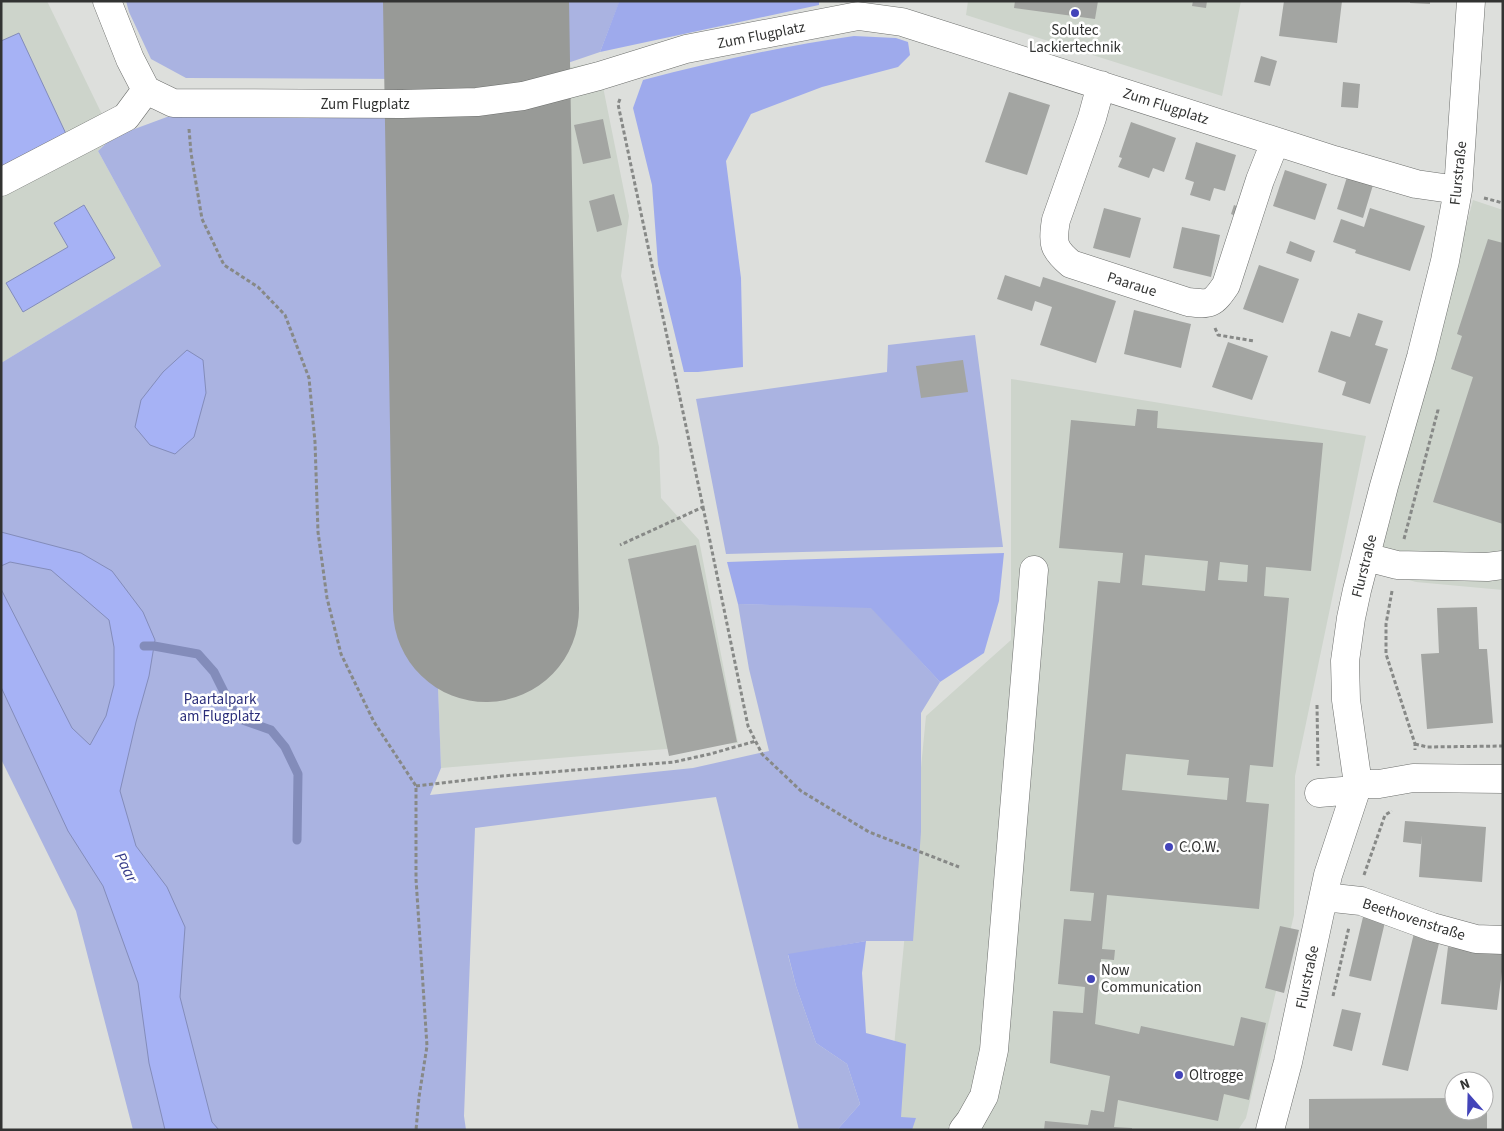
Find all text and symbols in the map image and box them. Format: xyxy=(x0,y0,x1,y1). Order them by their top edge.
marker: Solutec Lackiertechnik xyxy=(1069,7,1081,19)
street label: Zum Flugplatz xyxy=(715,17,807,54)
place label: Solutec Lackiertechnik xyxy=(1029,20,1122,58)
street label: Zum Flugplatz xyxy=(1120,83,1212,130)
street label: Zum Flugplatz xyxy=(320,94,410,115)
street label: Flurstraße xyxy=(1445,140,1472,206)
street label: Paaraue xyxy=(1104,267,1159,302)
street label: Flurstraße xyxy=(1347,532,1382,600)
park label: Paartalpark am Flugplatz xyxy=(180,689,260,727)
place label: C.O.W. xyxy=(1179,837,1220,858)
marker: C.O.W. xyxy=(1163,841,1175,853)
water label: Paar xyxy=(109,849,144,888)
street label: Beethovenstraße xyxy=(1360,893,1468,946)
street label: Flurstraße xyxy=(1291,944,1324,1011)
place label: Now Communication xyxy=(1101,960,1202,998)
marker: Now Communication xyxy=(1085,973,1097,985)
place label: Oltrogge xyxy=(1189,1065,1243,1086)
marker: Oltrogge xyxy=(1173,1069,1185,1081)
north arrow xyxy=(1444,1071,1494,1121)
text: N xyxy=(1457,1074,1473,1096)

